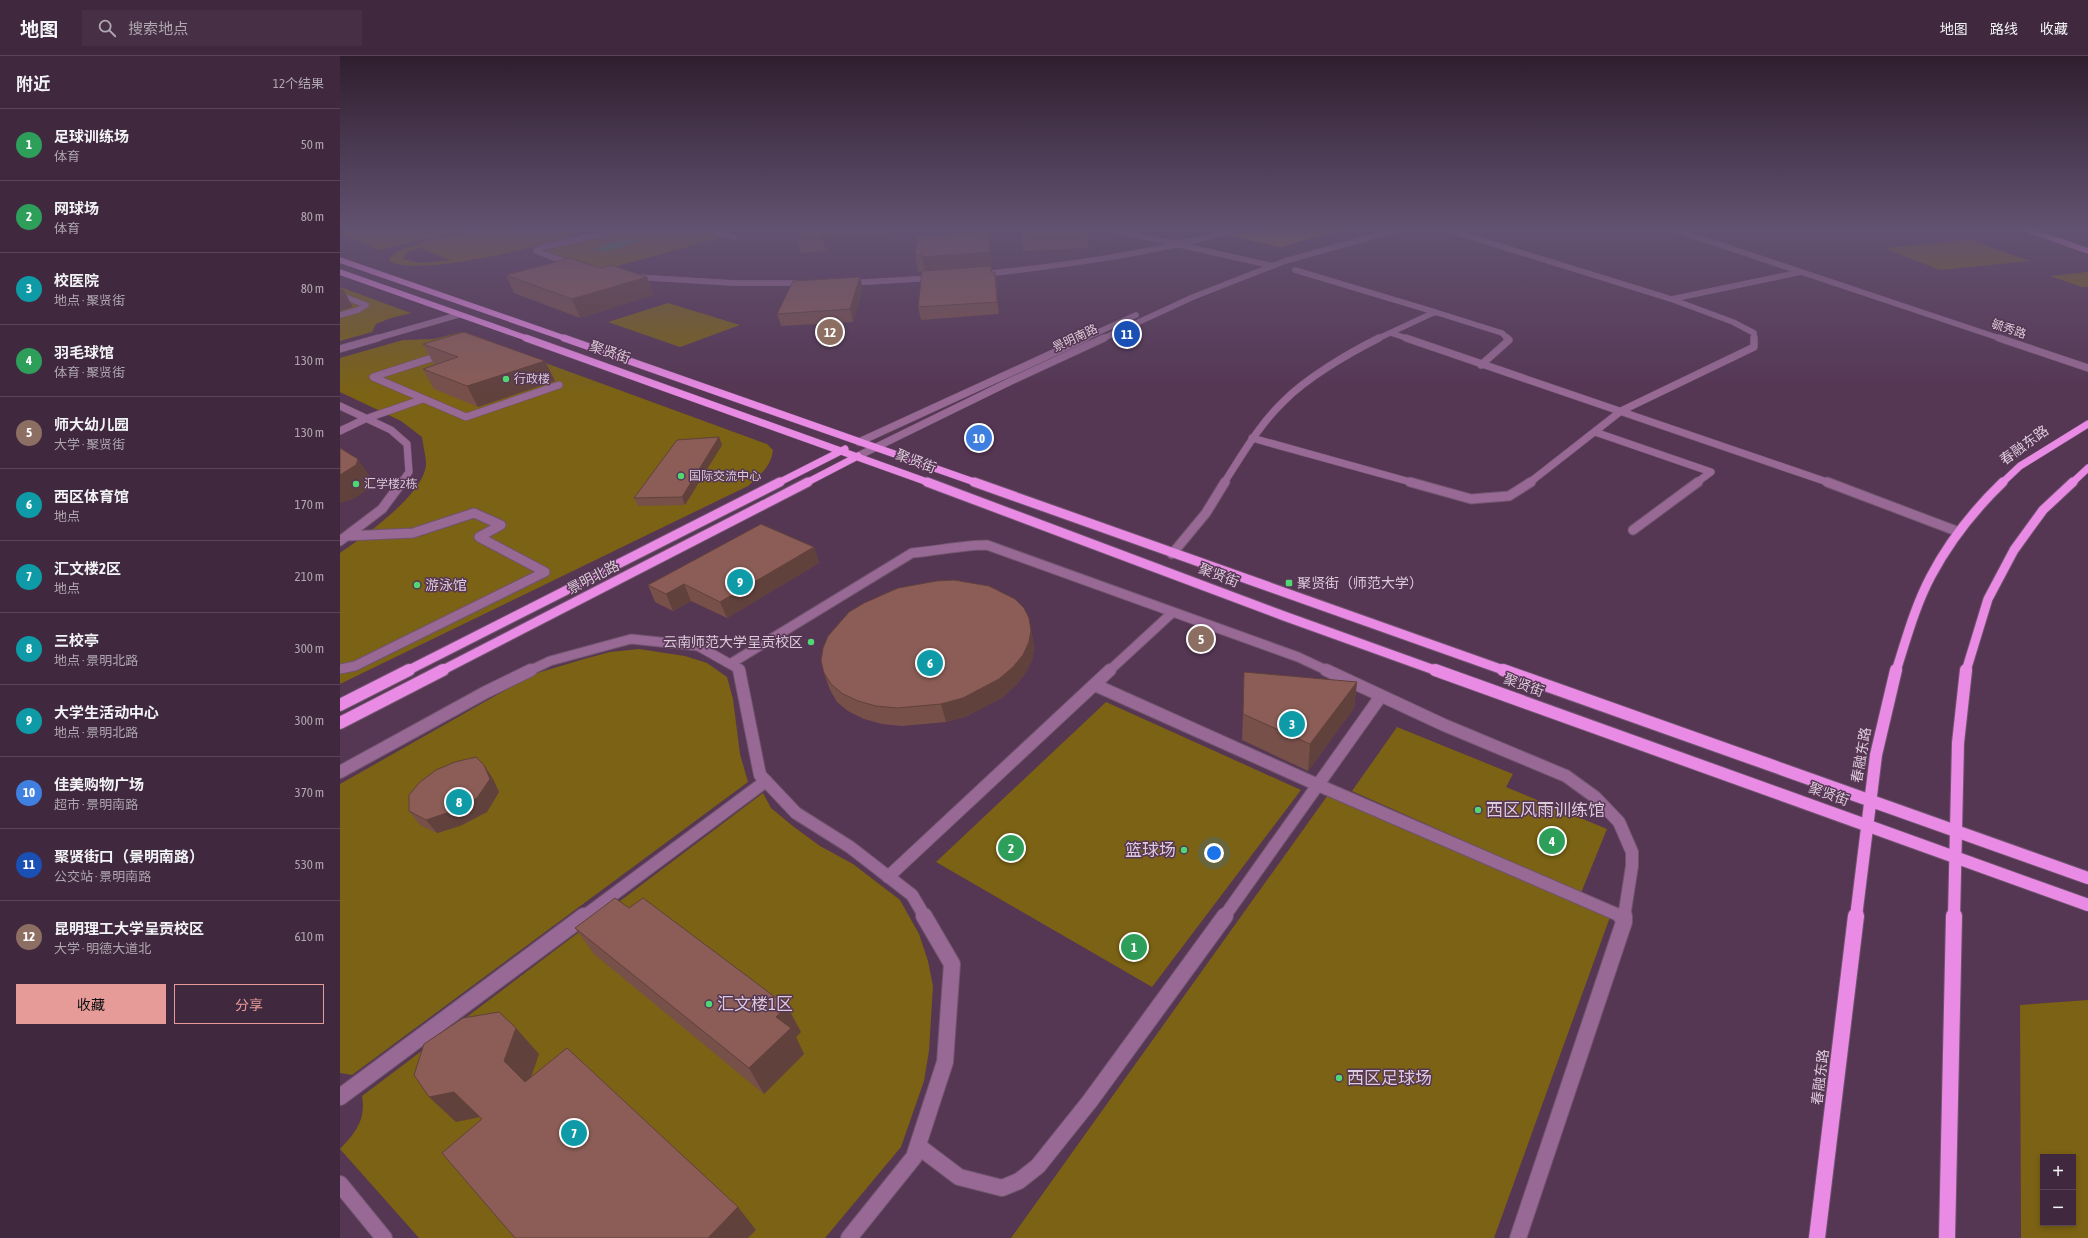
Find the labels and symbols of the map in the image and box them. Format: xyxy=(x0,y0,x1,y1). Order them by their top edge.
pin: 12 xyxy=(817,317,843,347)
street label: 毓秀路 xyxy=(1990,317,2028,341)
pin: 11 xyxy=(1114,319,1140,349)
street label: 景明南路 xyxy=(1050,322,1100,354)
street label: 聚贤街 xyxy=(588,338,632,366)
place label: 行政楼 xyxy=(514,372,550,386)
marker: 行政楼 xyxy=(501,374,511,384)
street label: 春融东路 xyxy=(1997,422,2051,468)
pin: 10 xyxy=(966,423,992,453)
street label: 聚贤街 xyxy=(894,446,938,476)
place label: 国际交流中心 xyxy=(689,469,761,483)
marker: 国际交流中心 xyxy=(676,471,686,481)
place label: 汇学楼2栋 xyxy=(364,477,418,491)
marker: 汇学楼2栋 xyxy=(351,479,361,489)
street label: 景明北路 xyxy=(564,557,622,597)
street label: 聚贤街 xyxy=(1197,560,1241,590)
pin: 9 xyxy=(727,567,753,597)
place label: 聚贤街（师范大学） xyxy=(1297,575,1423,591)
place label: 游泳馆 xyxy=(425,577,467,593)
marker: 聚贤街（师范大学） xyxy=(1284,578,1294,588)
marker: 游泳馆 xyxy=(412,580,422,590)
pin: 5 xyxy=(1188,624,1214,654)
place label: 云南师范大学呈贡校区 xyxy=(663,634,803,650)
marker: 云南师范大学呈贡校区 xyxy=(806,637,816,647)
pin: 6 xyxy=(917,648,943,678)
street label: 聚贤街 xyxy=(1502,670,1546,700)
pin: 3 xyxy=(1279,709,1305,739)
street label: 春融东路 xyxy=(1848,726,1874,784)
street label: 聚贤街 xyxy=(1807,779,1851,809)
pin: 8 xyxy=(446,787,472,817)
place label: 西区风雨训练馆 xyxy=(1486,800,1605,820)
marker: 西区风雨训练馆 xyxy=(1473,805,1483,815)
pin: 4 xyxy=(1539,826,1565,856)
pin: 2 xyxy=(998,833,1024,863)
place label: 篮球场 xyxy=(1125,840,1176,860)
your location xyxy=(1204,843,1224,863)
marker: 篮球场 xyxy=(1179,845,1189,855)
pin: 1 xyxy=(1121,932,1147,962)
place label: 汇文楼1区 xyxy=(717,994,793,1014)
marker: 汇文楼1区 xyxy=(704,999,714,1009)
street label: 春融东路 xyxy=(1809,1048,1831,1106)
place label: 西区足球场 xyxy=(1347,1068,1432,1088)
marker: 西区足球场 xyxy=(1334,1073,1344,1083)
pin: 7 xyxy=(561,1118,587,1148)

